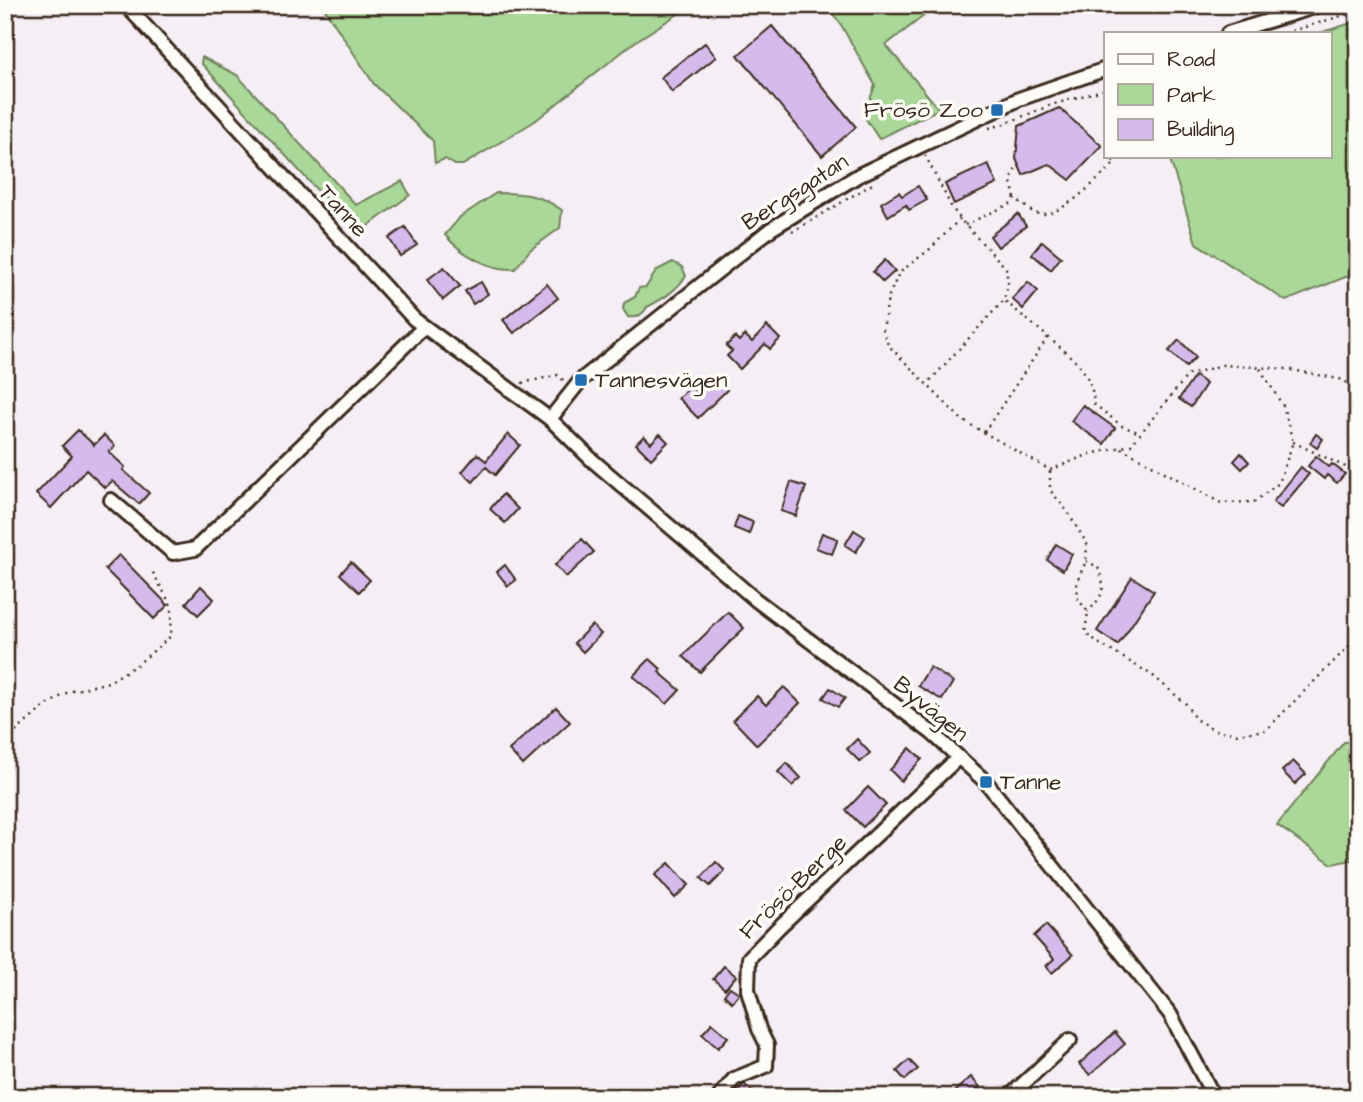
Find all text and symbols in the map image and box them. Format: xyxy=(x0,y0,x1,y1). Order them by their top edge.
legend xyxy=(1104,32,1332,158)
text: Road xyxy=(1167,45,1215,74)
text: Park xyxy=(1167,81,1216,110)
place label: Frösö Zoo xyxy=(864,94,983,126)
marker: Frösö Zoo xyxy=(989,102,1005,118)
text: Building xyxy=(1167,115,1235,146)
street label: Bergsgatan xyxy=(736,146,855,239)
street label: Tanne xyxy=(311,177,375,245)
place label: Tannesvägen xyxy=(595,364,727,397)
marker: Tannesvägen xyxy=(573,372,589,388)
street label: Byvägen xyxy=(886,669,975,750)
place label: Tanne xyxy=(1000,766,1061,798)
marker: Tanne xyxy=(978,774,994,790)
street label: Frösö-Berge xyxy=(732,827,855,947)

